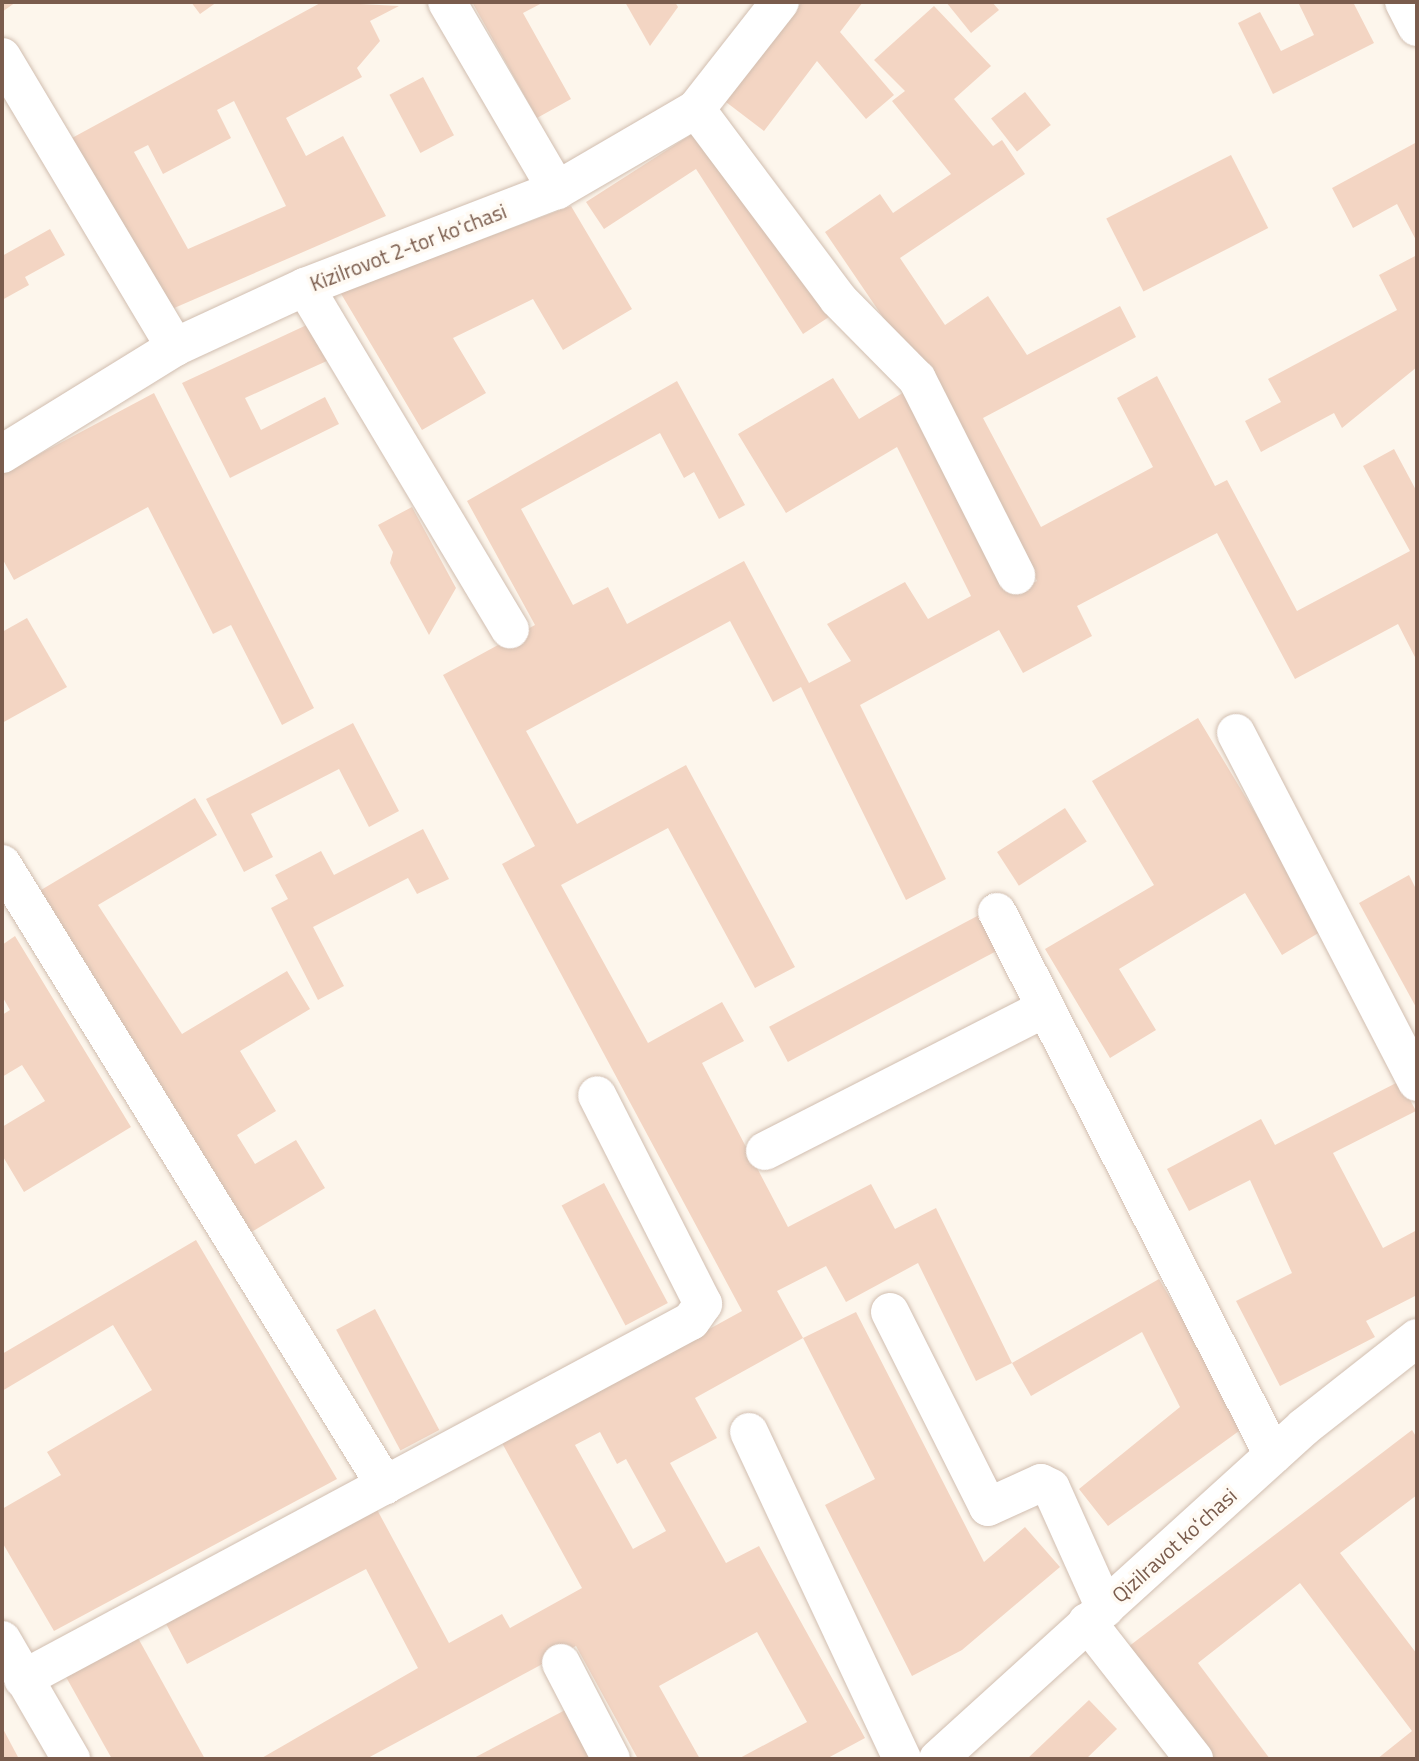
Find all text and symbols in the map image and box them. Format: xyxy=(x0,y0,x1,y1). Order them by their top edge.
street label: Kizilrovot 2-tor koʻchasi xyxy=(306,198,510,296)
street label: Qizilravot koʻchasi xyxy=(1107,1482,1241,1608)

